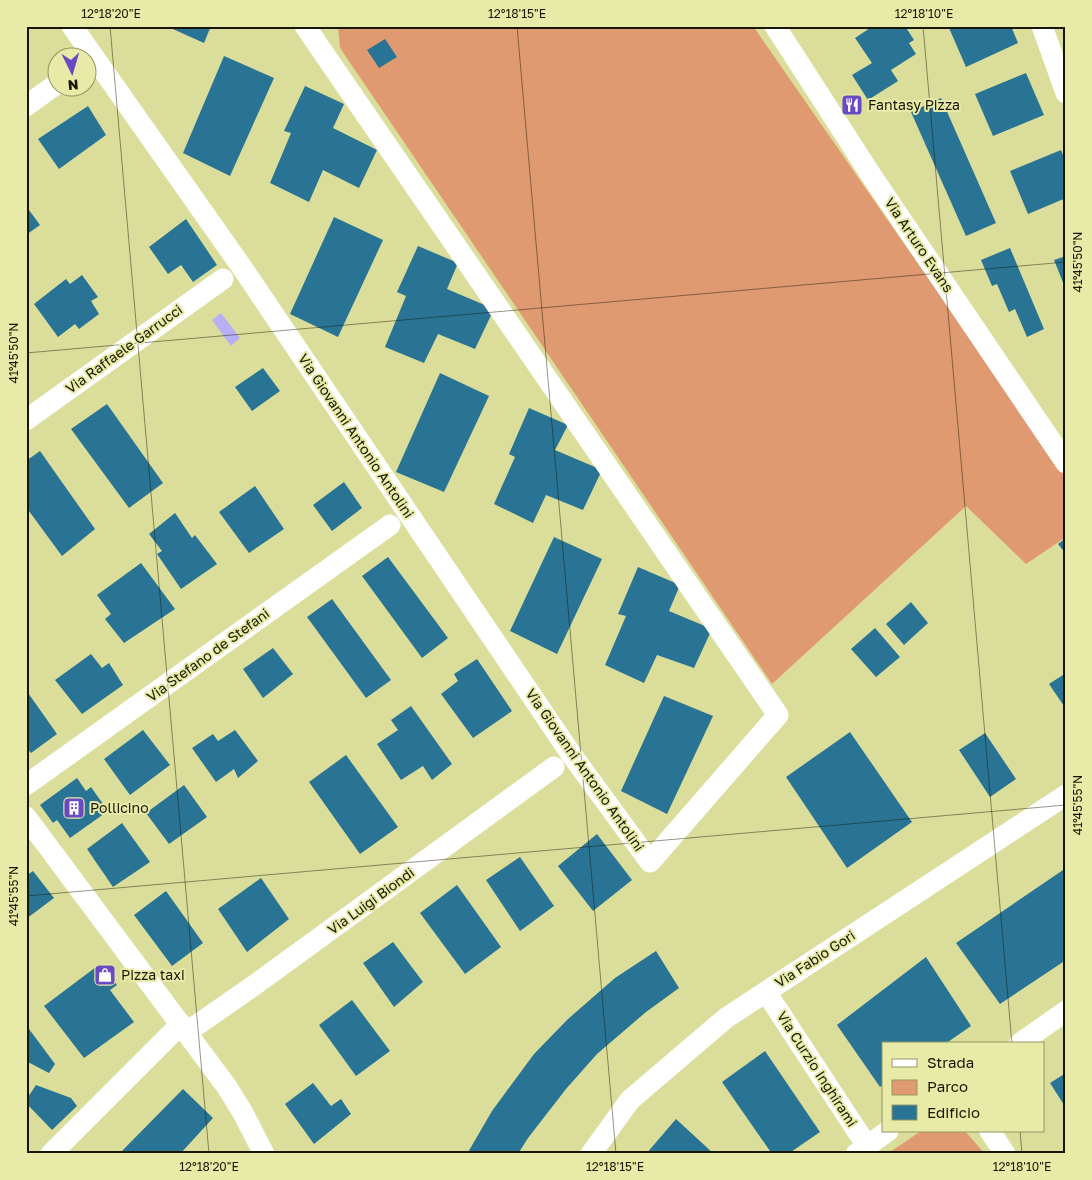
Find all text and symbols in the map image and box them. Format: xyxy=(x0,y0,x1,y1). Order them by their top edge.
text: 12°18'20"E xyxy=(81,6,141,21)
text: 12°18'15"E xyxy=(488,6,546,21)
text: 12°18'10"E xyxy=(895,6,953,21)
north arrow xyxy=(48,48,98,98)
text: N xyxy=(67,77,79,94)
restaurant icon: Fantasy Pizza xyxy=(840,93,864,117)
place label: Fantasy Pizza xyxy=(868,96,960,113)
street label: Via Arturo Evans xyxy=(881,194,957,295)
text: 41°45'50"N xyxy=(1070,232,1085,292)
street label: Via Raffaele Garrucci xyxy=(62,301,185,397)
text: 41°45'50"N xyxy=(6,323,21,383)
street label: Via Giovanni Antonio Antolini xyxy=(295,350,418,521)
street label: Via Stefano de Stefani xyxy=(143,604,272,705)
street label: Via Giovanni Antonio Antolini xyxy=(523,685,648,854)
text: 41°45'55"N xyxy=(1070,775,1085,835)
building icon: Pollicino xyxy=(62,796,86,820)
place label: Pollicino xyxy=(90,799,149,816)
street label: Via Luigi Biondi xyxy=(324,863,417,938)
text: 41°45'55"N xyxy=(6,866,21,926)
street label: Via Fabio Gori xyxy=(771,926,858,991)
shop icon: Pizza taxi xyxy=(93,963,117,987)
place label: Pizza taxi xyxy=(121,966,185,983)
street label: Via Curzio Inghirami xyxy=(774,1008,861,1130)
legend xyxy=(882,1042,1044,1132)
text: Strada xyxy=(927,1053,974,1071)
text: Parco xyxy=(927,1077,968,1095)
text: Edificio xyxy=(927,1103,980,1121)
text: 12°18'20"E xyxy=(179,1159,239,1174)
text: 12°18'15"E xyxy=(586,1159,644,1174)
text: 12°18'10"E xyxy=(993,1159,1051,1174)

